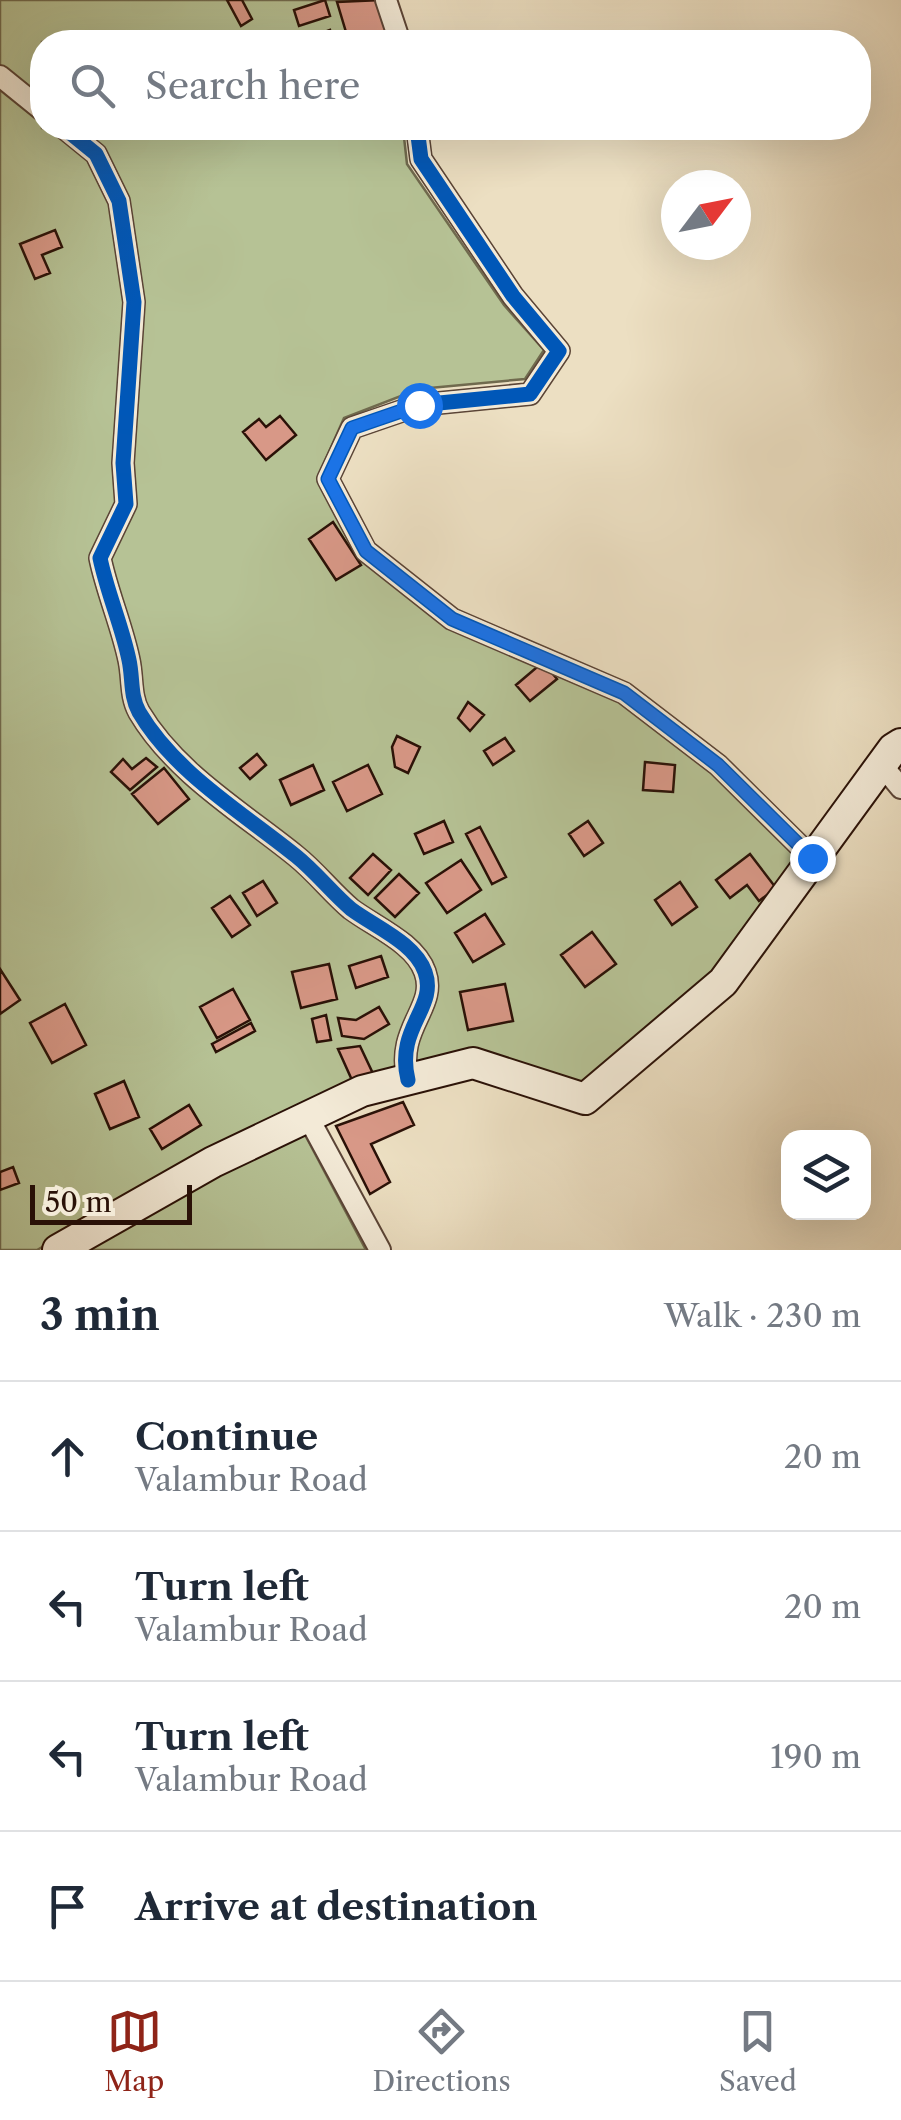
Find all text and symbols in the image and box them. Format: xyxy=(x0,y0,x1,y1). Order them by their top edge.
search box xyxy=(30,30,871,140)
icon: search xyxy=(65,58,120,113)
text: Search here xyxy=(145,62,360,109)
north arrow xyxy=(661,170,751,260)
route start xyxy=(397,383,443,429)
route end xyxy=(790,836,836,882)
map controls xyxy=(781,1130,871,1220)
button: layers xyxy=(781,1130,871,1220)
scale bar xyxy=(30,1180,192,1224)
text: 50 m xyxy=(45,1185,112,1219)
text: 3 min xyxy=(40,1289,160,1341)
text: Walk · 230 m xyxy=(664,1296,861,1335)
text: Continue xyxy=(135,1413,318,1460)
icon: ahead xyxy=(40,1429,95,1484)
text: 20 m xyxy=(784,1437,861,1476)
text: Valambur Road xyxy=(135,1460,368,1499)
text: Turn left xyxy=(135,1563,309,1610)
icon: left xyxy=(40,1579,95,1634)
text: 20 m xyxy=(784,1587,861,1626)
text: Valambur Road xyxy=(135,1610,368,1649)
text: Turn left xyxy=(135,1713,309,1760)
icon: left xyxy=(40,1729,95,1784)
text: 190 m xyxy=(770,1737,861,1776)
text: Valambur Road xyxy=(135,1760,368,1799)
icon: arrive xyxy=(40,1879,95,1934)
text: Arrive at destination xyxy=(135,1883,538,1930)
tab: Map xyxy=(104,2004,164,2098)
tab: Directions xyxy=(372,2004,511,2098)
tab: Saved xyxy=(719,2004,797,2098)

